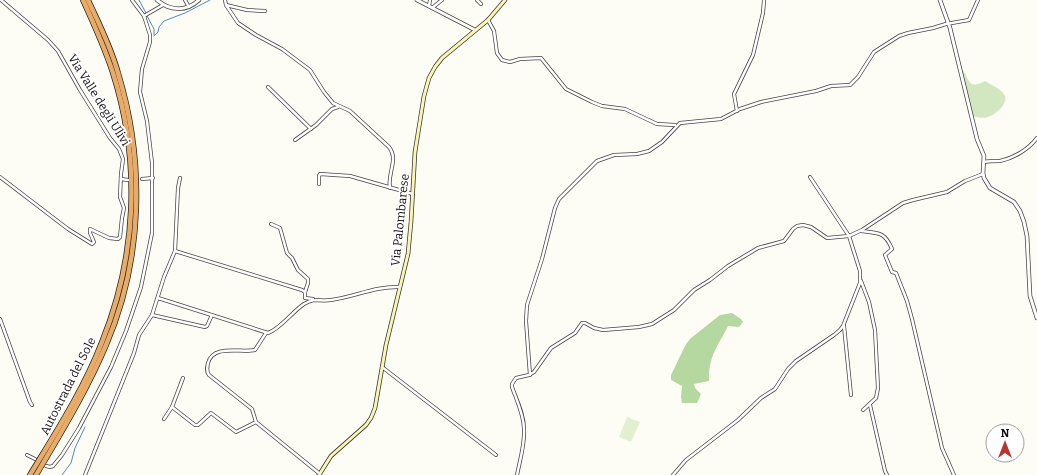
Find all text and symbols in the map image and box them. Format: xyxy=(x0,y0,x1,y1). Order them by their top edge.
street label: Via Valle degli Ulivi xyxy=(65,52,133,149)
street label: Via Palombarese xyxy=(388,173,412,267)
street label: Autostrada del Sole xyxy=(37,335,99,437)
north arrow xyxy=(985,423,1025,463)
text: N xyxy=(1001,427,1010,440)

